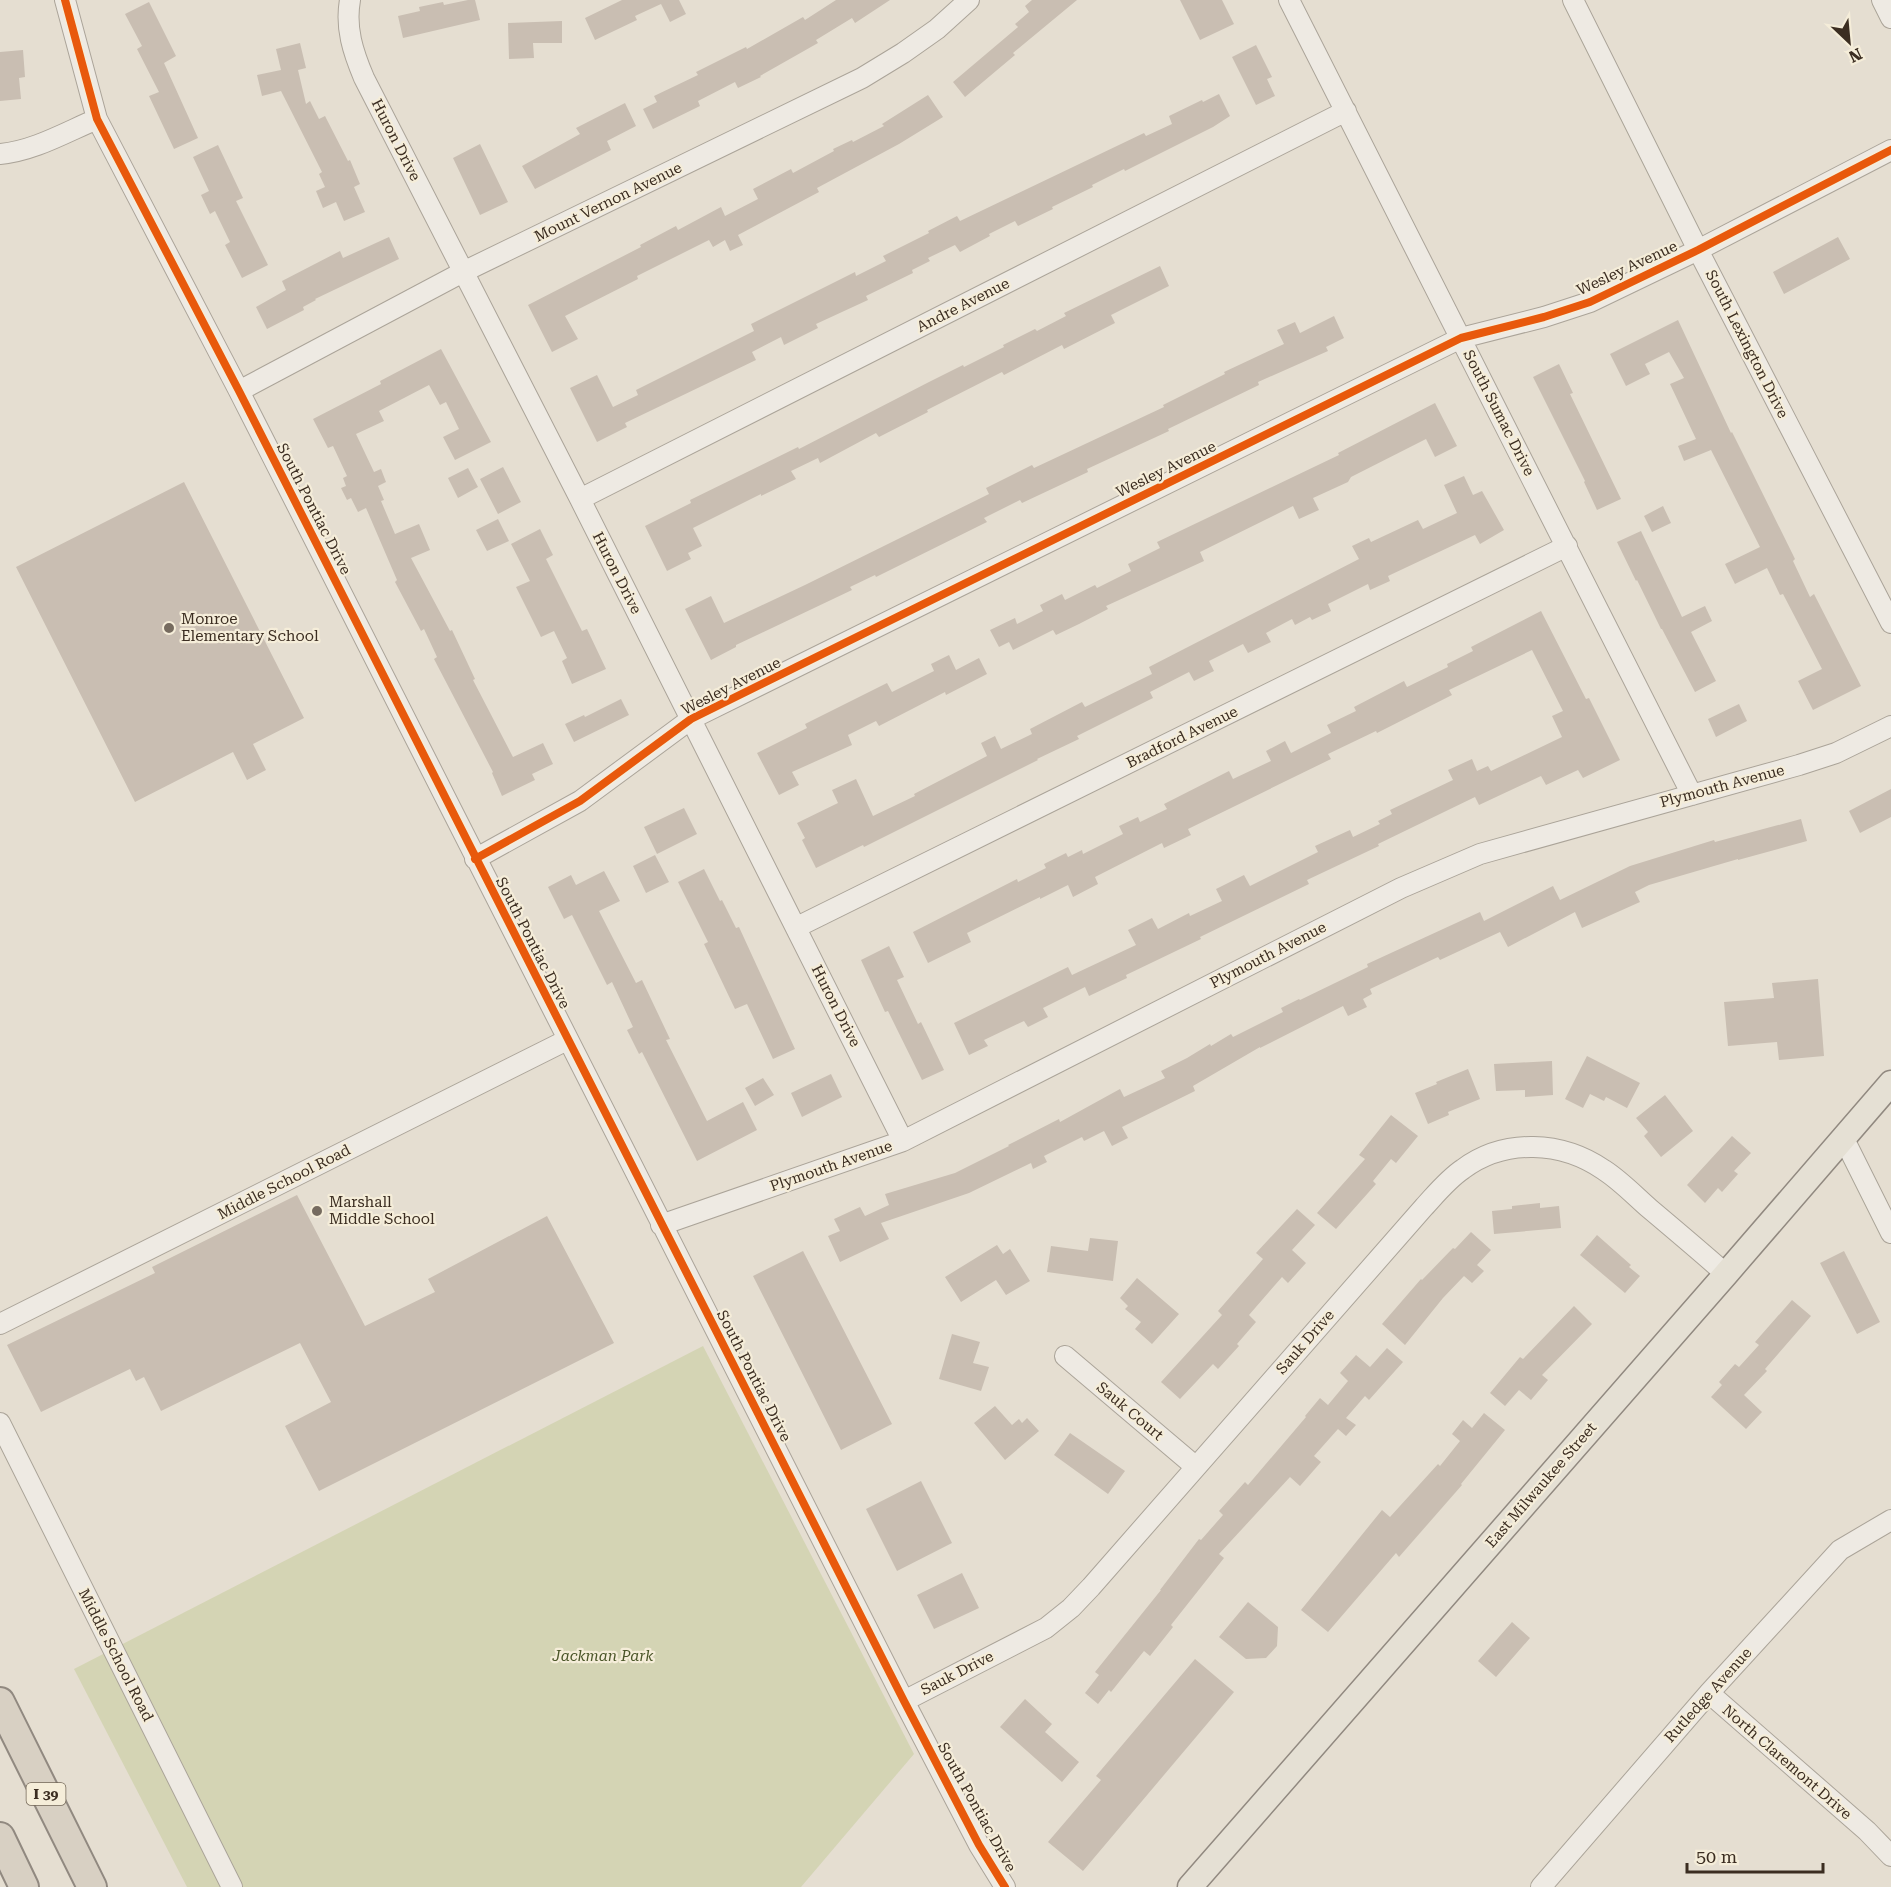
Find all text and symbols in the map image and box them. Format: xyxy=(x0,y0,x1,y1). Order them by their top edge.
north arrow xyxy=(1819,12,1879,72)
text: N xyxy=(1846,44,1865,66)
street label: Huron Drive xyxy=(368,96,424,184)
street label: Mount Vernon Avenue xyxy=(531,158,685,246)
street label: Wesley Avenue xyxy=(1574,237,1680,299)
street label: South Lexington Drive xyxy=(1702,267,1792,421)
street label: Andre Avenue xyxy=(914,274,1012,336)
street label: South Sumac Drive xyxy=(1459,347,1539,479)
street label: Wesley Avenue xyxy=(1113,437,1219,501)
street label: South Pontiac Drive xyxy=(273,440,355,578)
street label: Huron Drive xyxy=(589,529,645,617)
place label: Monroe Elementary School xyxy=(181,610,319,645)
marker: Monroe Elementary School xyxy=(162,621,176,635)
street label: Wesley Avenue xyxy=(678,653,784,719)
street label: Bradford Avenue xyxy=(1123,702,1241,772)
street label: Plymouth Avenue xyxy=(1658,761,1786,811)
street label: South Pontiac Drive xyxy=(492,874,574,1012)
street label: Plymouth Avenue xyxy=(1207,918,1329,992)
street label: Huron Drive xyxy=(808,962,864,1050)
street label: Plymouth Avenue xyxy=(767,1137,895,1195)
street label: Middle School Road xyxy=(215,1141,354,1223)
place label: Marshall Middle School xyxy=(329,1193,435,1228)
marker: Marshall Middle School xyxy=(310,1204,324,1218)
street label: Sauk Drive xyxy=(1272,1306,1338,1378)
street label: South Pontiac Drive xyxy=(713,1307,795,1445)
street label: Sauk Court xyxy=(1093,1378,1167,1444)
street label: East Milwaukee Street xyxy=(1482,1418,1601,1551)
street label: Middle School Road xyxy=(75,1586,157,1725)
street label: Rutledge Avenue xyxy=(1661,1644,1755,1746)
park label: Jackman Park xyxy=(552,1647,654,1665)
street label: Sauk Drive xyxy=(918,1647,996,1699)
street label: North Claremont Drive xyxy=(1719,1701,1855,1823)
street label: South Pontiac Drive xyxy=(934,1739,1020,1875)
road number: I 39 xyxy=(26,1783,66,1805)
scale bar xyxy=(1687,1836,1824,1874)
text: 50 m xyxy=(1696,1846,1737,1867)

